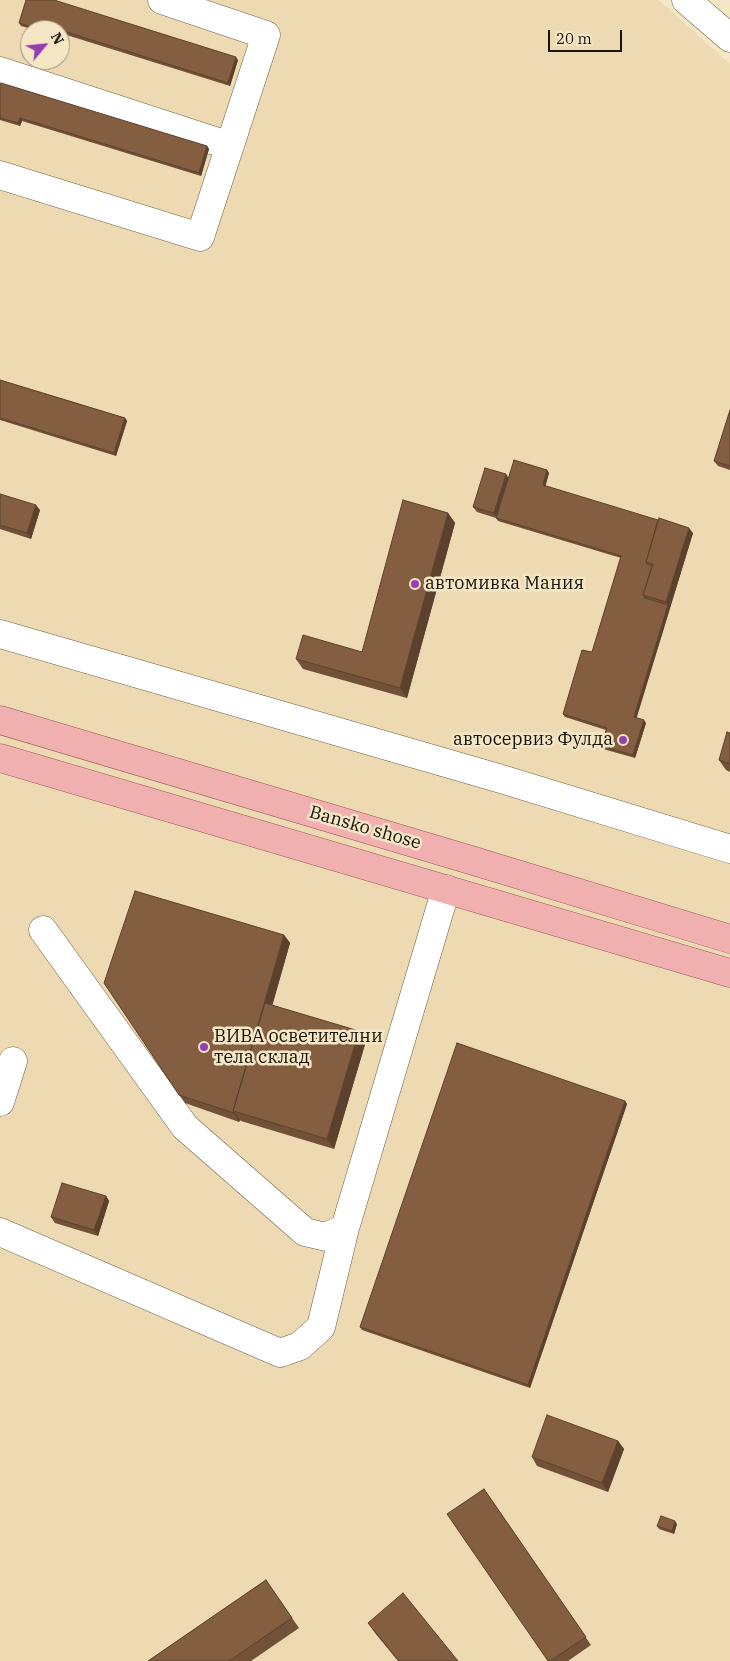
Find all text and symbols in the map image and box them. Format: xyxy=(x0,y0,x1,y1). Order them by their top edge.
north arrow xyxy=(20,20,70,70)
scale bar xyxy=(550,20,624,52)
text: N xyxy=(47,29,68,48)
text: 20 m xyxy=(556,29,592,48)
place label: автомивка Мания xyxy=(425,573,584,595)
marker: автомивка Мания xyxy=(409,578,421,590)
place label: автосервиз Фулда xyxy=(453,729,613,751)
marker: автосервиз Фулда xyxy=(617,734,629,746)
street label: Bansko shose xyxy=(307,802,423,854)
place label: ВИВА осветителни тела склад xyxy=(214,1026,383,1068)
marker: ВИВА осветителни тела склад xyxy=(198,1041,210,1053)

